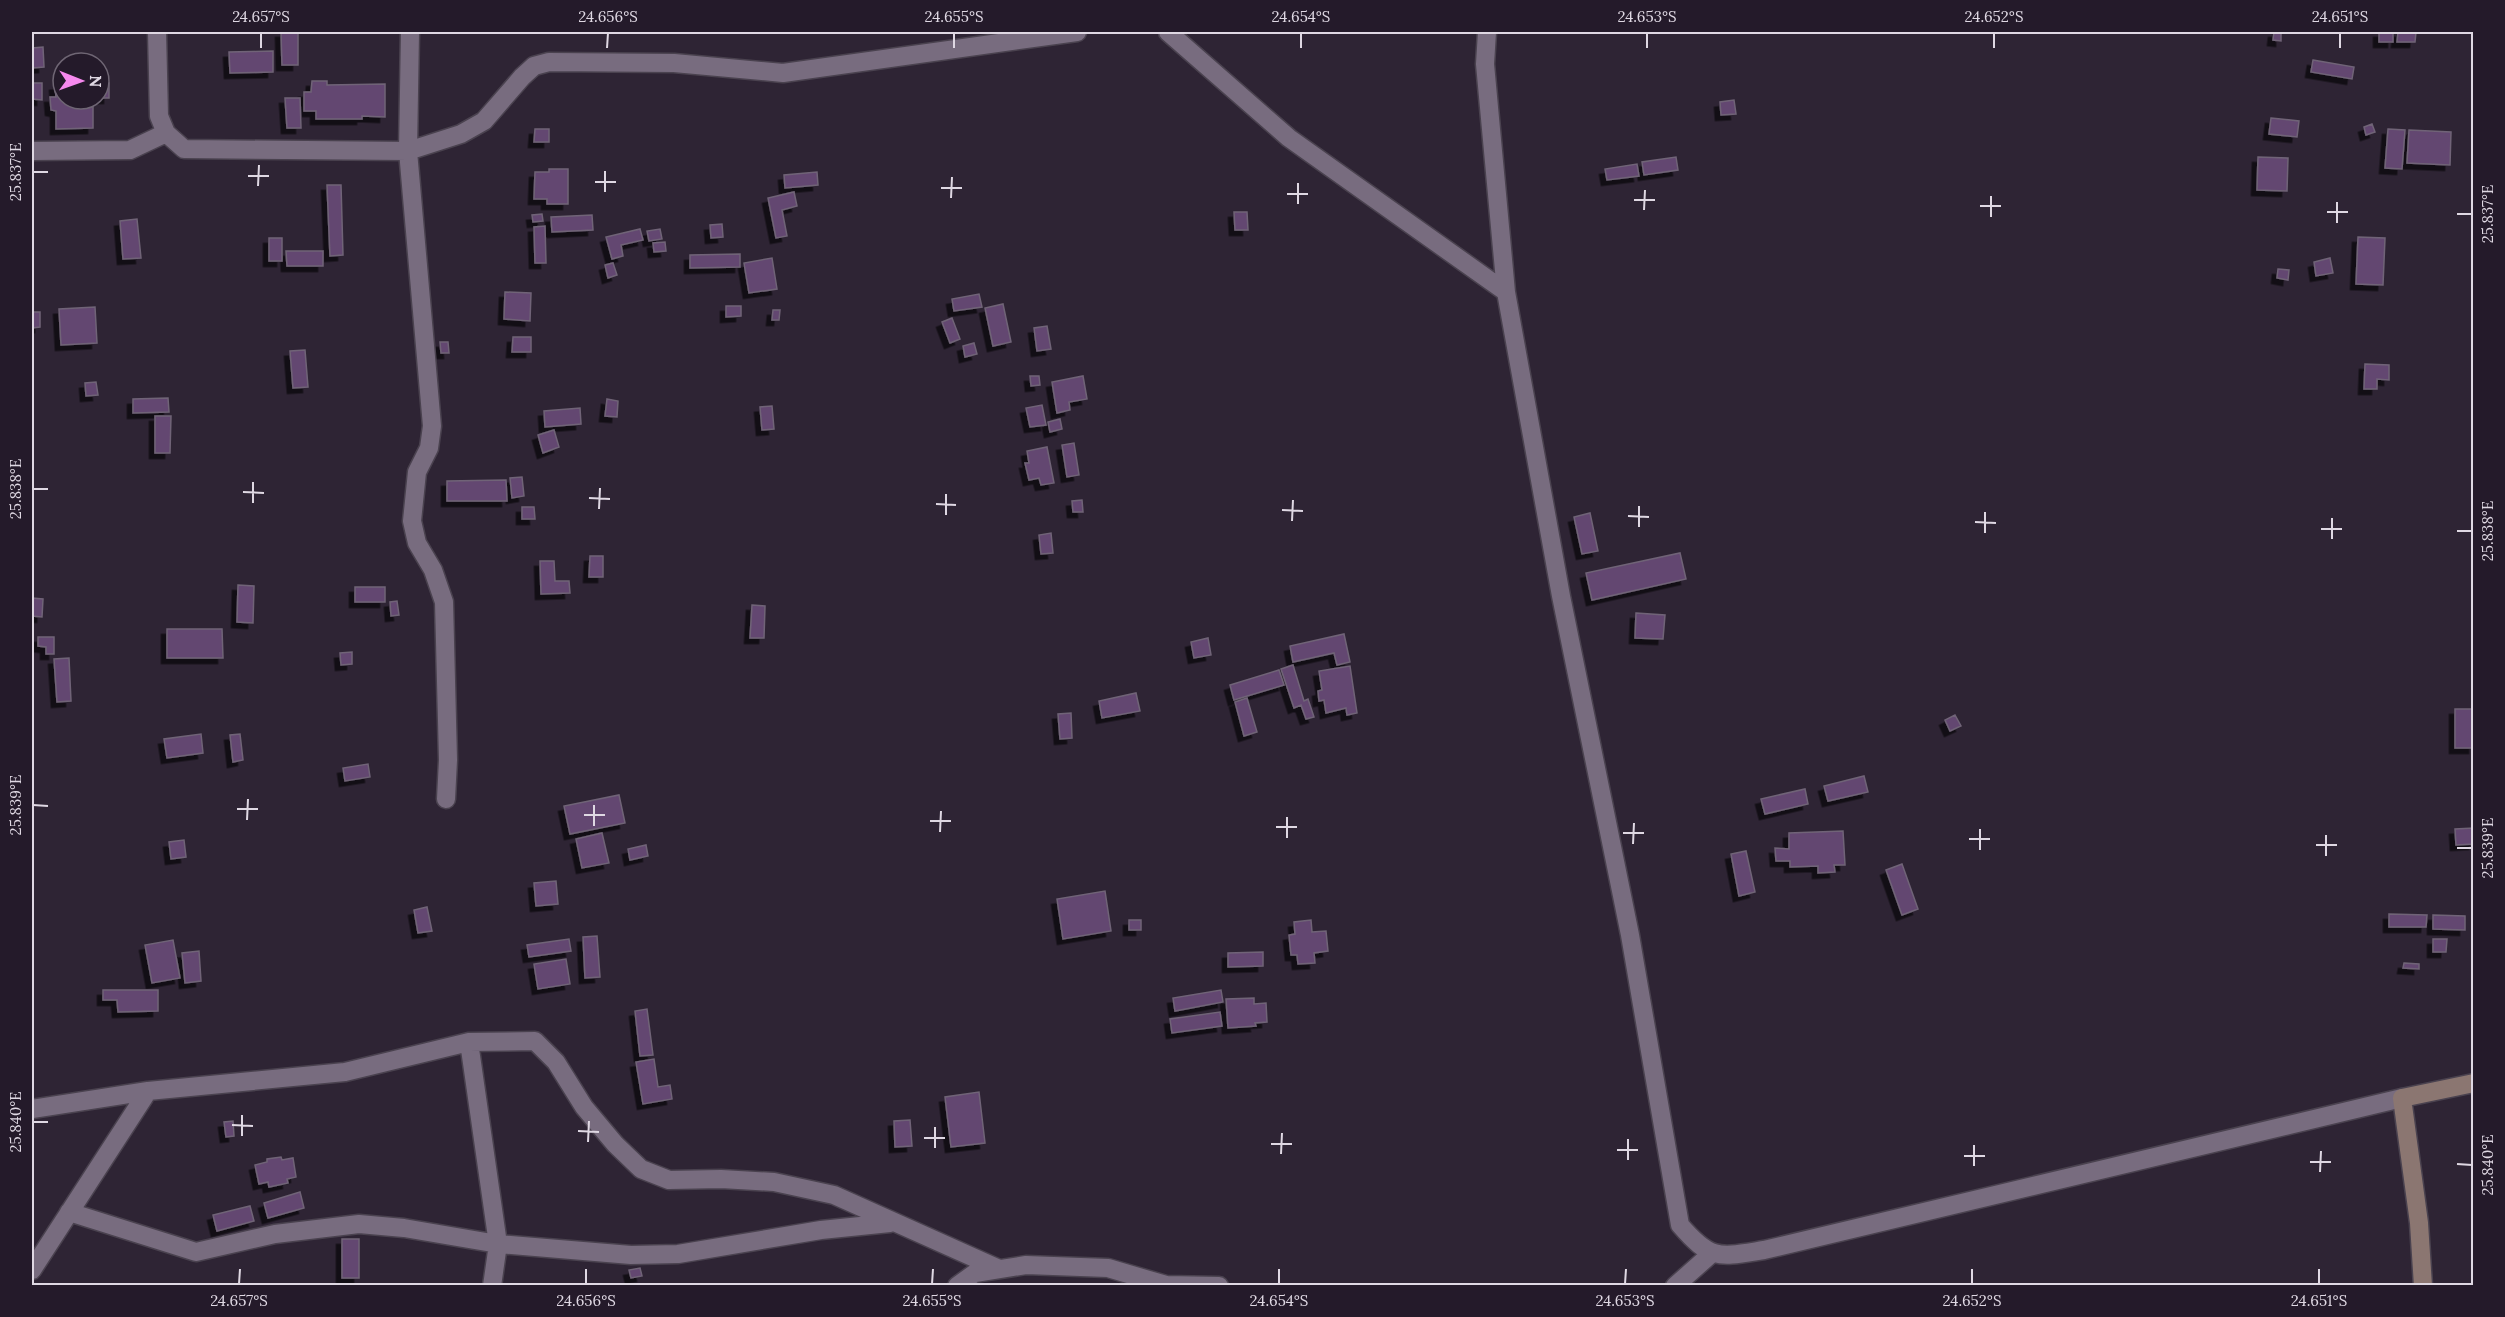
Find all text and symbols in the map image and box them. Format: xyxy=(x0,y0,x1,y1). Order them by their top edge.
text: 24.657°S xyxy=(232,7,290,26)
text: 24.656°S xyxy=(578,7,638,26)
text: 24.655°S xyxy=(925,7,984,26)
text: 24.654°S xyxy=(1272,7,1330,26)
text: 24.653°S xyxy=(1617,7,1677,26)
text: 24.652°S xyxy=(1965,7,2023,26)
text: 24.651°S xyxy=(2312,7,2368,26)
north arrow xyxy=(51,51,111,111)
text: N xyxy=(86,75,106,88)
text: 25.837°E xyxy=(6,143,25,201)
text: 25.837°E xyxy=(2478,185,2497,243)
text: 25.838°E xyxy=(6,459,25,519)
text: 25.838°E xyxy=(2478,501,2497,561)
text: 25.839°E xyxy=(6,775,25,835)
text: 25.839°E xyxy=(2478,818,2497,878)
text: 25.840°E xyxy=(6,1091,25,1153)
text: 25.840°E xyxy=(2478,1134,2497,1196)
text: 24.657°S xyxy=(210,1291,268,1310)
text: 24.656°S xyxy=(556,1291,616,1310)
text: 24.655°S xyxy=(903,1291,962,1310)
text: 24.654°S xyxy=(1250,1291,1308,1310)
text: 24.653°S xyxy=(1595,1291,1655,1310)
text: 24.652°S xyxy=(1943,1291,2001,1310)
text: 24.651°S xyxy=(2291,1291,2347,1310)

